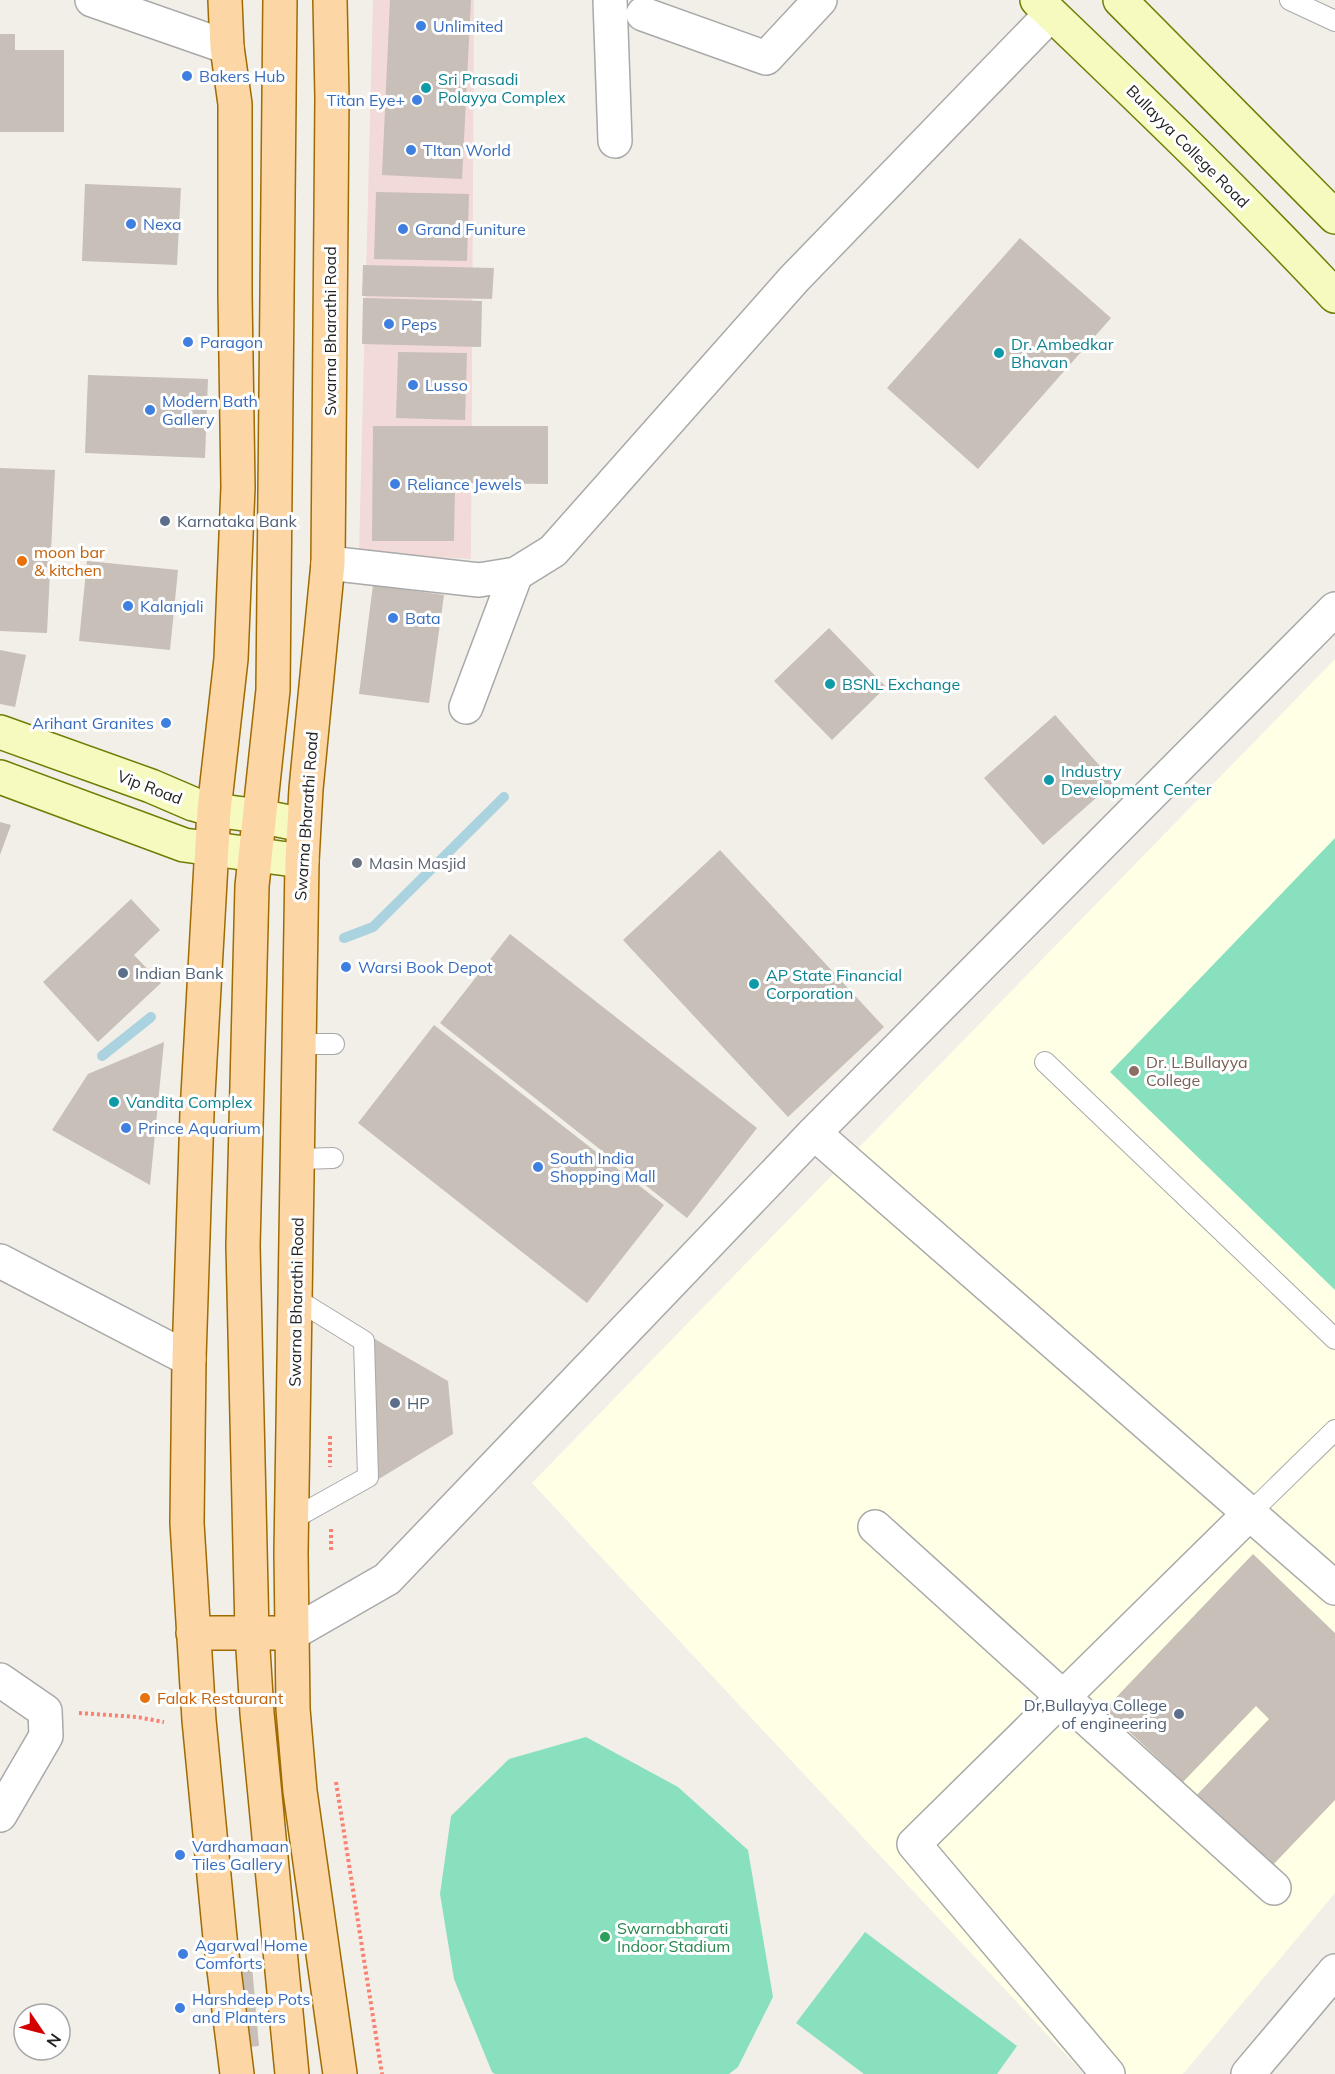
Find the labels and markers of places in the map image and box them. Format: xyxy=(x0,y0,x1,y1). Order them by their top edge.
place label: Unlimited xyxy=(433,16,503,36)
marker: Unlimited xyxy=(414,19,428,33)
place label: Bakers Hub xyxy=(199,66,285,86)
marker: Bakers Hub xyxy=(180,69,194,83)
place label: Sri Prasadi Polayya Complex xyxy=(438,69,566,107)
marker: Sri Prasadi Polayya Complex xyxy=(419,81,433,95)
place label: Titan Eye+ xyxy=(327,90,405,110)
marker: Titan Eye+ xyxy=(410,93,424,107)
place label: TItan World xyxy=(423,140,511,160)
marker: TItan World xyxy=(404,143,418,157)
place label: Nexa xyxy=(143,214,182,234)
marker: Nexa xyxy=(124,217,138,231)
place label: Grand Funiture xyxy=(415,219,526,239)
marker: Grand Funiture xyxy=(396,222,410,236)
place label: Peps xyxy=(401,314,437,334)
marker: Peps xyxy=(382,317,396,331)
place label: Paragon xyxy=(200,332,263,352)
place label: Dr. Ambedkar Bhavan xyxy=(1011,334,1114,372)
marker: Paragon xyxy=(181,335,195,349)
marker: Dr. Ambedkar Bhavan xyxy=(992,346,1006,360)
place label: Lusso xyxy=(425,375,468,395)
marker: Lusso xyxy=(406,378,420,392)
place label: Modern Bath Gallery xyxy=(162,391,258,429)
marker: Modern Bath Gallery xyxy=(143,403,157,417)
place label: Reliance Jewels xyxy=(407,474,522,494)
marker: Reliance Jewels xyxy=(388,477,402,491)
place label: Karnataka Bank xyxy=(177,511,298,531)
marker: Karnataka Bank xyxy=(158,514,172,528)
place label: moon bar & kitchen xyxy=(34,542,105,580)
marker: moon bar & kitchen xyxy=(15,554,29,568)
place label: Kalanjali xyxy=(140,596,204,616)
marker: Kalanjali xyxy=(121,599,135,613)
place label: Bata xyxy=(405,608,441,628)
marker: Bata xyxy=(386,611,400,625)
place label: BSNL Exchange xyxy=(842,674,960,694)
marker: BSNL Exchange xyxy=(823,677,837,691)
place label: Arihant Granites xyxy=(32,713,154,733)
marker: Arihant Granites xyxy=(159,716,173,730)
place label: Industry Development Center xyxy=(1061,761,1212,799)
marker: Industry Development Center xyxy=(1042,773,1056,787)
place label: Masin Masjid xyxy=(369,853,466,873)
marker: Masin Masjid xyxy=(350,856,364,870)
place label: Warsi Book Depot xyxy=(358,957,493,977)
marker: Warsi Book Depot xyxy=(339,960,353,974)
place label: Indian Bank xyxy=(135,963,224,983)
place label: AP State Financial Corporation xyxy=(766,965,902,1003)
marker: Indian Bank xyxy=(116,966,130,980)
marker: AP State Financial Corporation xyxy=(747,977,761,991)
place label: Dr. L.Bullayya College xyxy=(1146,1052,1248,1090)
marker: Dr. L.Bullayya College xyxy=(1127,1064,1141,1078)
place label: Vandita Complex xyxy=(126,1092,253,1112)
marker: Vandita Complex xyxy=(107,1095,121,1109)
place label: Prince Aquarium xyxy=(138,1118,261,1138)
marker: Prince Aquarium xyxy=(119,1121,133,1135)
place label: South India Shopping Mall xyxy=(550,1148,656,1186)
marker: South India Shopping Mall xyxy=(531,1160,545,1174)
place label: HP xyxy=(407,1393,430,1413)
marker: HP xyxy=(388,1396,402,1410)
place label: Falak Restaurant xyxy=(157,1688,284,1708)
marker: Falak Restaurant xyxy=(138,1691,152,1705)
place label: Dr,Bullayya College of engineering xyxy=(1024,1695,1167,1733)
marker: Dr,Bullayya College of engineering xyxy=(1172,1707,1186,1721)
place label: Vardhamaan Tiles Gallery xyxy=(192,1836,289,1874)
marker: Vardhamaan Tiles Gallery xyxy=(173,1848,187,1862)
place label: Swarnabharati Indoor Stadium xyxy=(617,1918,730,1956)
marker: Swarnabharati Indoor Stadium xyxy=(598,1930,612,1944)
place label: Agarwal Home Comforts xyxy=(195,1935,308,1973)
marker: Agarwal Home Comforts xyxy=(176,1947,190,1961)
place label: Harshdeep Pots and Planters xyxy=(192,1989,310,2027)
marker: Harshdeep Pots and Planters xyxy=(173,2001,187,2015)

